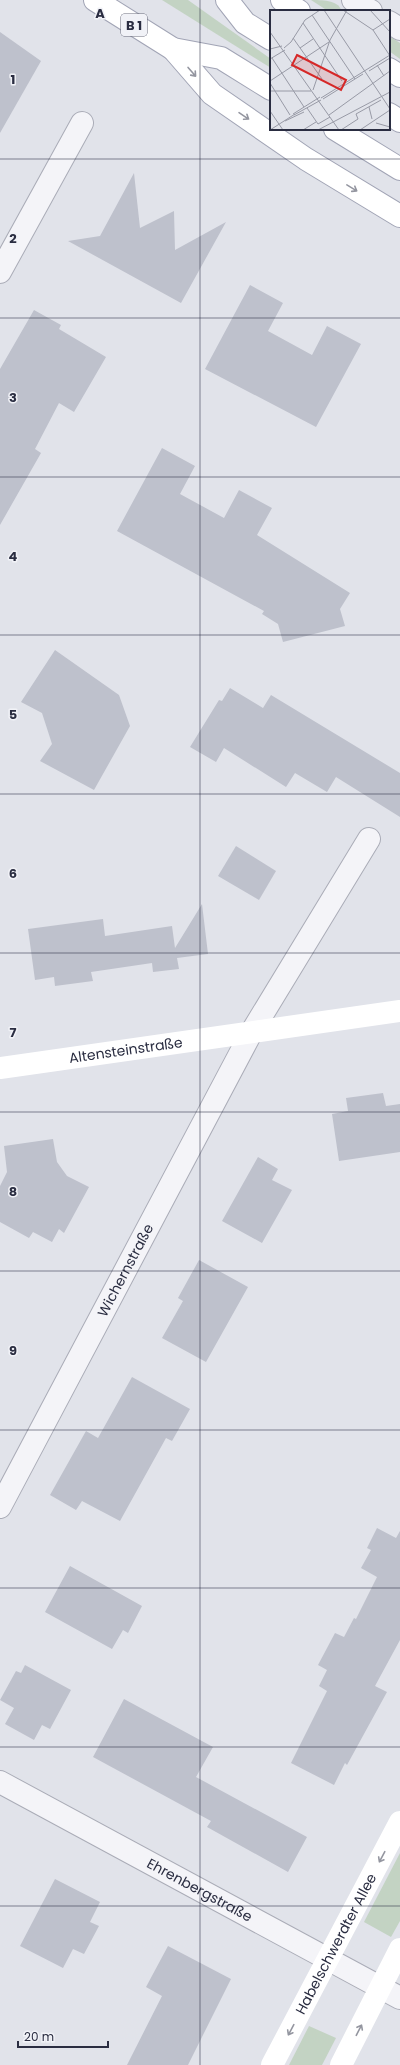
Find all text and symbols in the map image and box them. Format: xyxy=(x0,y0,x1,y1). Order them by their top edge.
text: A xyxy=(95,4,105,23)
inset map xyxy=(270,10,390,130)
road number: B 1 xyxy=(121,14,147,36)
one-way arrow xyxy=(188,66,197,77)
text: 1 xyxy=(11,70,15,89)
one-way arrow xyxy=(238,112,249,120)
one-way arrow xyxy=(346,184,358,192)
text: 2 xyxy=(9,229,17,248)
text: 3 xyxy=(9,388,17,407)
text: 4 xyxy=(9,547,18,566)
text: 5 xyxy=(9,705,17,724)
text: 6 xyxy=(9,864,17,883)
text: 7 xyxy=(10,1023,17,1042)
street label: Altensteinstraße xyxy=(68,1032,184,1068)
text: 8 xyxy=(9,1182,17,1201)
street label: Wichernstraße xyxy=(93,1220,158,1320)
text: 9 xyxy=(9,1341,17,1360)
one-way arrow xyxy=(378,1850,385,1862)
street label: Ehrenbergstraße xyxy=(143,1853,256,1927)
street label: Habelschwerdter Allee xyxy=(290,1869,381,2018)
scale bar xyxy=(18,2023,108,2049)
one-way arrow xyxy=(286,2024,294,2036)
one-way arrow xyxy=(356,2025,363,2037)
text: 20 m xyxy=(24,2028,54,2045)

